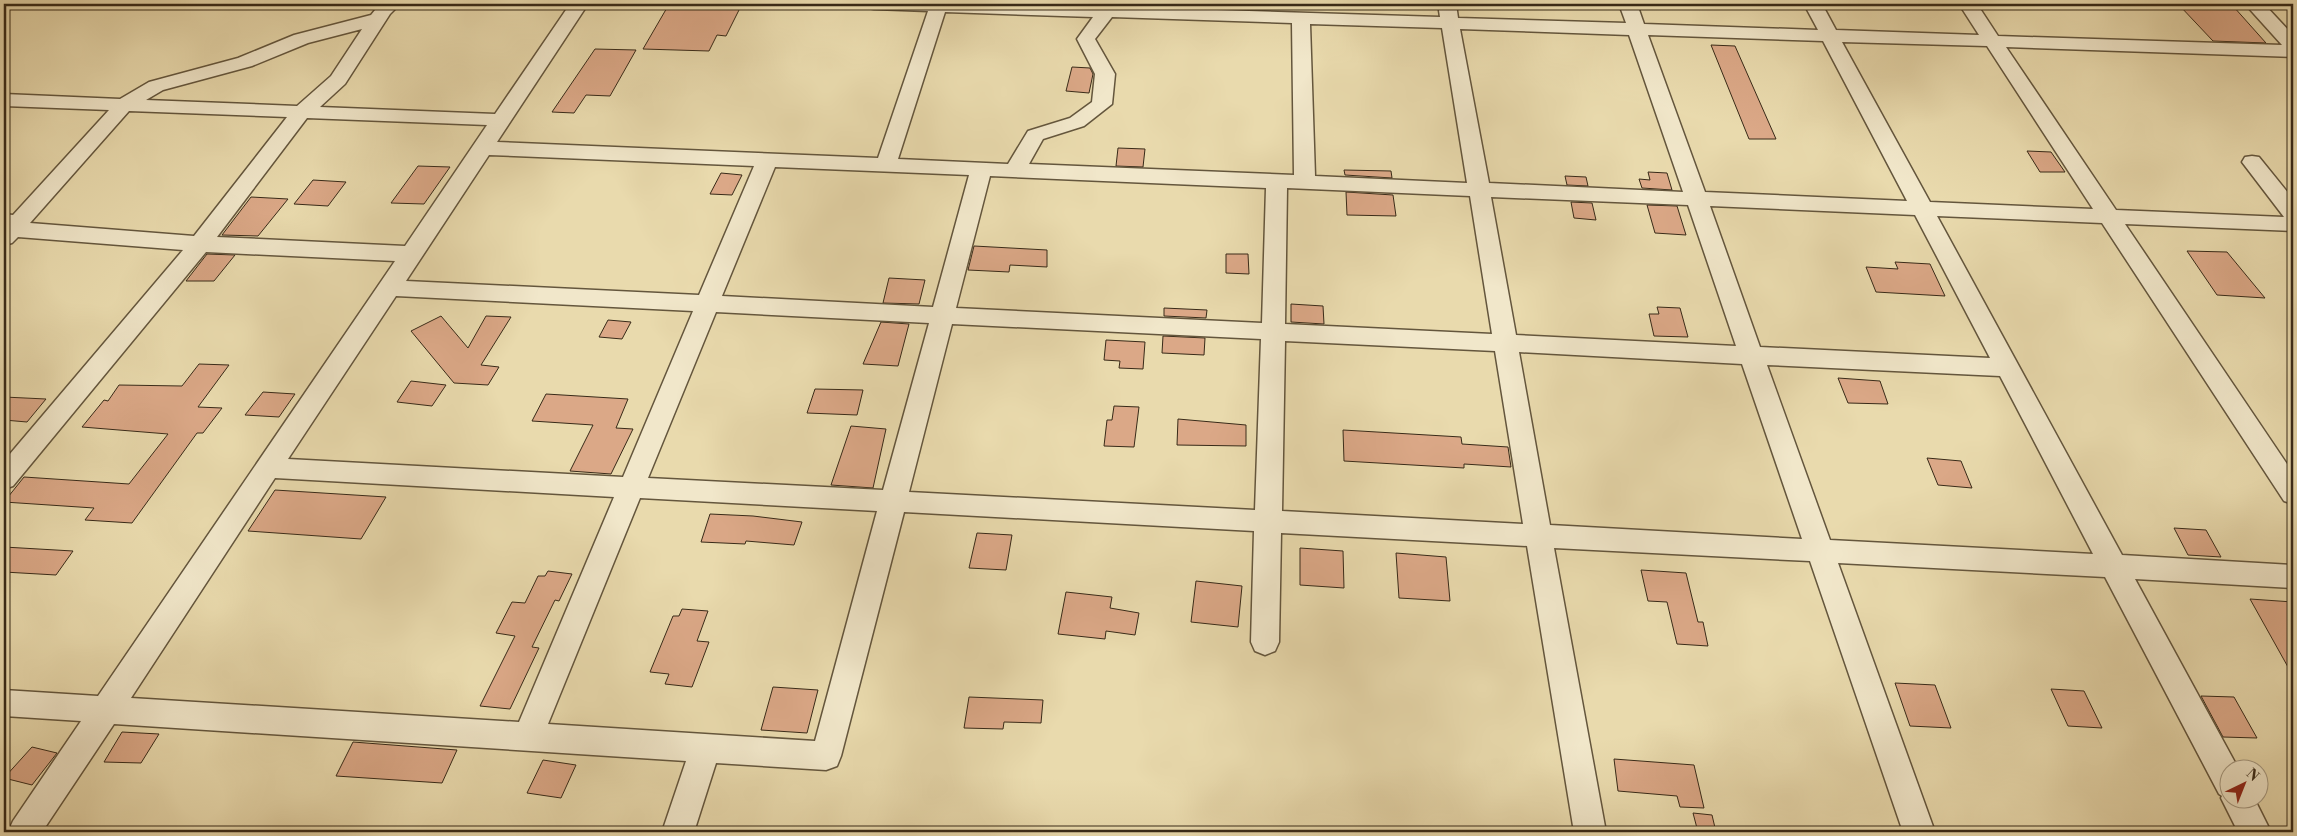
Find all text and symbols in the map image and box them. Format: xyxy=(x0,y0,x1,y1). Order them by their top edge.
north arrow xyxy=(2220,758,2270,808)
text: N xyxy=(2242,765,2262,786)

